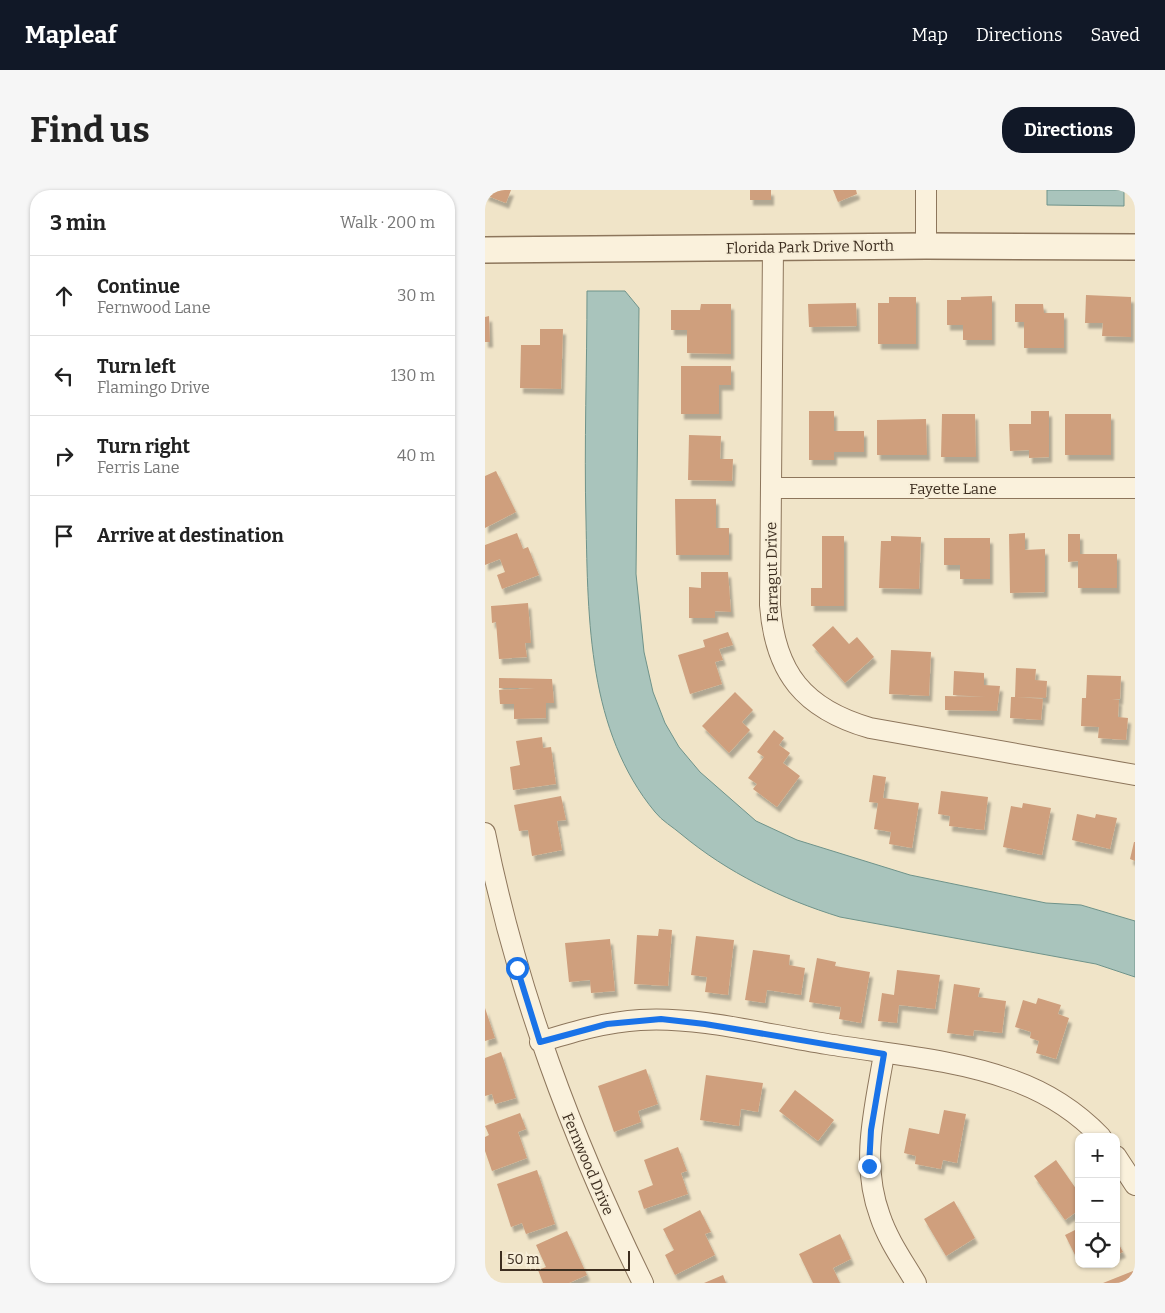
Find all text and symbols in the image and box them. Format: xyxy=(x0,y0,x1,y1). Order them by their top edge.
text: Mapleaf xyxy=(25,21,117,49)
text: Map xyxy=(912,24,948,46)
text: Directions xyxy=(976,24,1063,46)
text: Saved xyxy=(1091,24,1140,46)
button: Directions xyxy=(1002,107,1135,153)
text: Find us xyxy=(30,109,150,151)
text: 3 min xyxy=(50,210,106,236)
text: Walk · 200 m xyxy=(340,213,435,232)
street label: Florida Park Drive North xyxy=(726,237,895,257)
text: Continue xyxy=(97,275,180,298)
icon: ahead xyxy=(50,282,78,310)
text: 30 m xyxy=(397,286,435,305)
text: Fernwood Lane xyxy=(97,298,210,317)
text: Turn left xyxy=(97,355,176,378)
icon: left xyxy=(50,362,78,390)
text: 130 m xyxy=(391,366,435,385)
text: Flamingo Drive xyxy=(97,378,210,397)
text: Turn right xyxy=(97,435,190,458)
icon: right xyxy=(50,442,78,470)
text: 40 m xyxy=(397,446,435,465)
text: Ferris Lane xyxy=(97,458,180,477)
street label: Fayette Lane xyxy=(909,480,997,498)
icon: arrive xyxy=(50,522,78,550)
street label: Farragut Drive xyxy=(762,522,782,622)
text: Arrive at destination xyxy=(97,524,284,547)
route start xyxy=(506,957,529,980)
street label: Fernwood Drive xyxy=(558,1110,618,1218)
map controls xyxy=(1075,1133,1120,1268)
button: + xyxy=(1075,1133,1120,1178)
route end xyxy=(858,1155,881,1178)
button: − xyxy=(1075,1178,1120,1223)
button: locate xyxy=(1075,1223,1120,1268)
scale bar xyxy=(500,1248,630,1271)
text: 50 m xyxy=(507,1251,540,1268)

